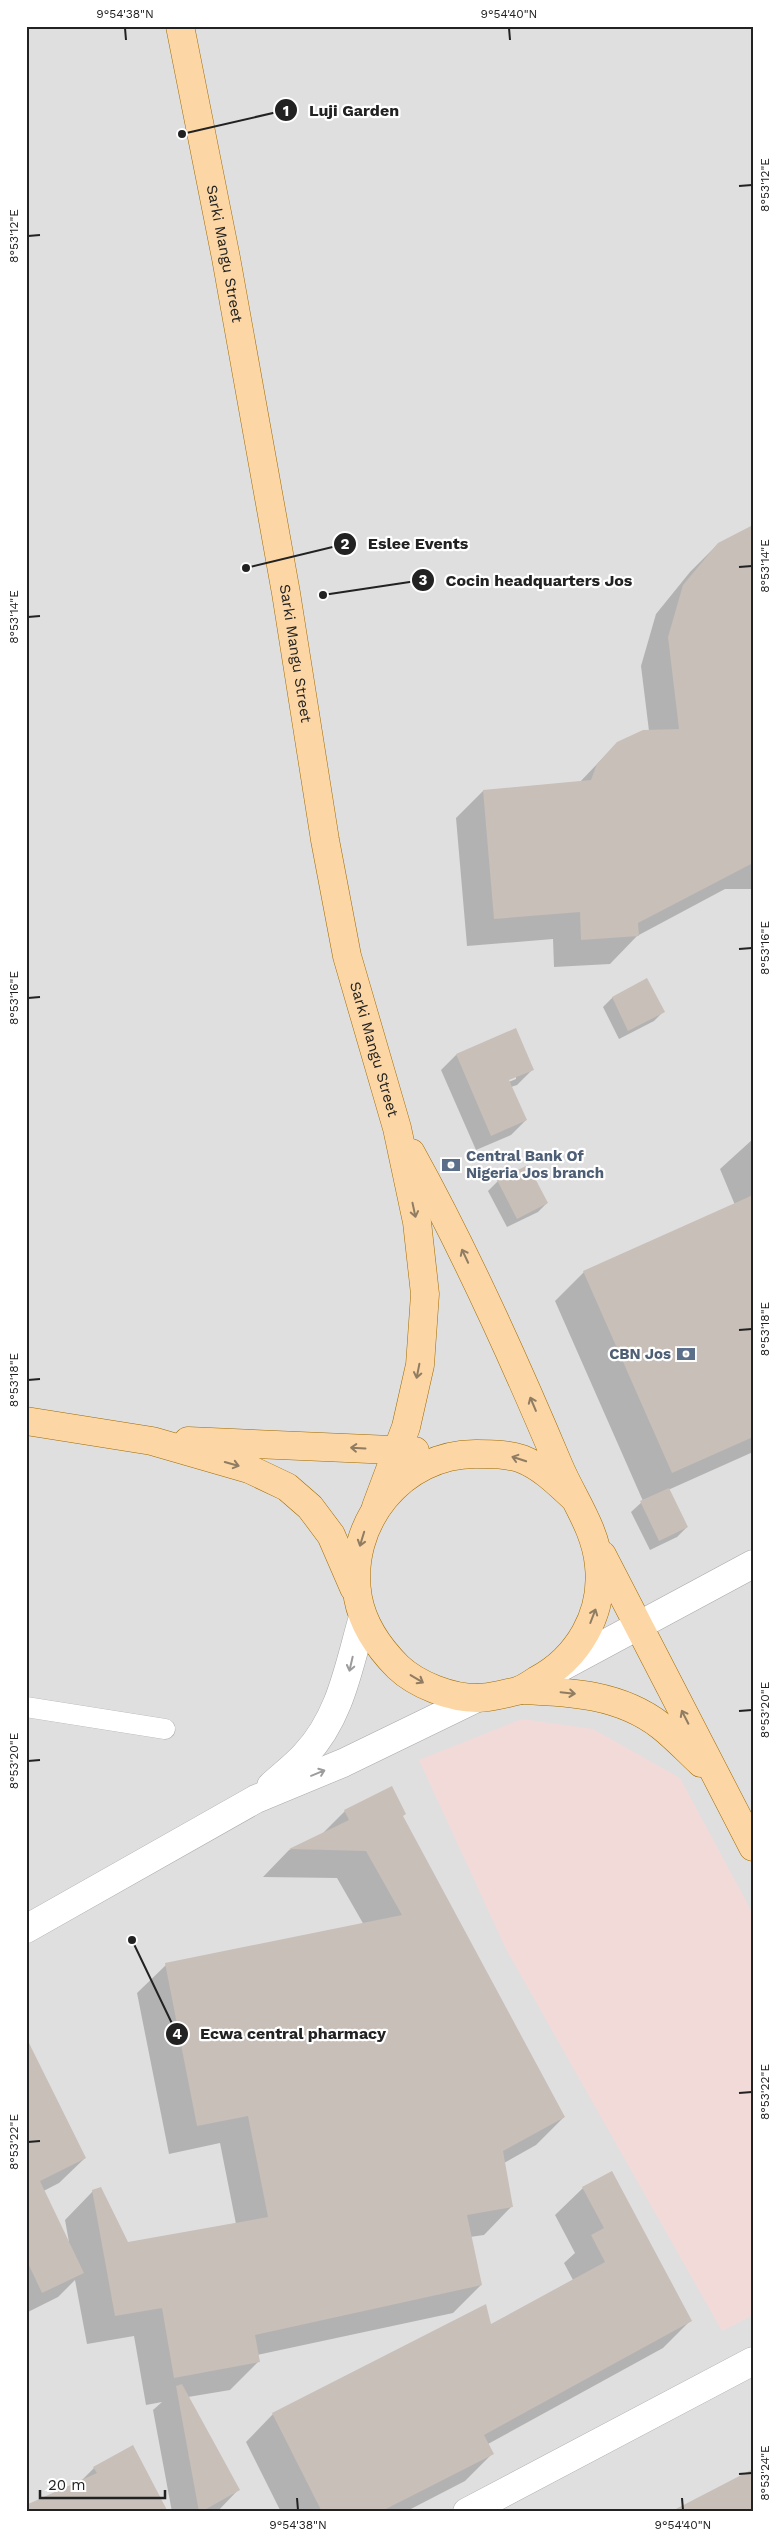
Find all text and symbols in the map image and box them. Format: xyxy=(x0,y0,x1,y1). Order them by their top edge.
text: 9°54'38"N xyxy=(96,7,154,21)
text: 9°54'40"N xyxy=(481,7,537,21)
callout: Luji Garden xyxy=(273,95,409,126)
text: Luji Garden xyxy=(309,101,399,120)
text: 1 xyxy=(283,102,289,120)
text: 8°53'12"E xyxy=(758,158,772,212)
street label: Sarki Mangu Street xyxy=(203,183,247,325)
text: 8°53'12"E xyxy=(7,209,21,263)
callout: Eslee Events xyxy=(333,528,478,559)
text: Eslee Events xyxy=(368,534,469,553)
text: 2 xyxy=(341,535,350,553)
text: 8°53'14"E xyxy=(758,539,772,593)
callout: Cocin headquarters Jos xyxy=(411,564,643,595)
text: 3 xyxy=(419,571,428,589)
text: Cocin headquarters Jos xyxy=(446,571,633,590)
street label: Sarki Mangu Street xyxy=(276,583,315,725)
text: 8°53'14"E xyxy=(7,590,21,644)
text: 8°53'16"E xyxy=(758,921,772,975)
text: 8°53'16"E xyxy=(7,971,21,1025)
street label: Sarki Mangu Street xyxy=(346,980,402,1119)
place label: Central Bank Of Nigeria Jos branch xyxy=(466,1147,604,1182)
bank icon: Central Bank Of Nigeria Jos branch xyxy=(440,1154,462,1176)
one-way arrow xyxy=(410,1201,420,1217)
one-way arrow xyxy=(460,1249,469,1264)
text: 8°53'18"E xyxy=(758,1302,772,1356)
bank icon: CBN Jos xyxy=(675,1343,697,1365)
place label: CBN Jos xyxy=(609,1345,671,1363)
text: 8°53'18"E xyxy=(7,1353,21,1407)
one-way arrow xyxy=(413,1363,423,1379)
one-way arrow xyxy=(527,1397,537,1412)
one-way arrow xyxy=(350,1444,366,1453)
one-way arrow xyxy=(511,1454,527,1464)
one-way arrow xyxy=(224,1460,240,1469)
one-way arrow xyxy=(356,1531,366,1547)
one-way arrow xyxy=(589,1609,598,1624)
one-way arrow xyxy=(346,1655,355,1671)
one-way arrow xyxy=(409,1674,423,1684)
text: 8°53'20"E xyxy=(758,1681,772,1738)
one-way arrow xyxy=(560,1688,576,1698)
one-way arrow xyxy=(680,1710,689,1725)
text: 8°53'20"E xyxy=(7,1732,21,1789)
one-way arrow xyxy=(310,1768,325,1778)
callout: Ecwa central pharmacy xyxy=(165,2018,396,2049)
text: Ecwa central pharmacy xyxy=(200,2024,387,2043)
text: 4 xyxy=(172,2025,182,2043)
text: 8°53'22"E xyxy=(758,2064,772,2120)
text: 8°53'22"E xyxy=(7,2114,21,2170)
text: 8°53'24"E xyxy=(758,2445,772,2501)
scale bar xyxy=(40,2468,165,2500)
text: 20 m xyxy=(48,2476,86,2494)
text: 9°54'38"N xyxy=(269,2518,327,2532)
text: 9°54'40"N xyxy=(655,2518,711,2532)

